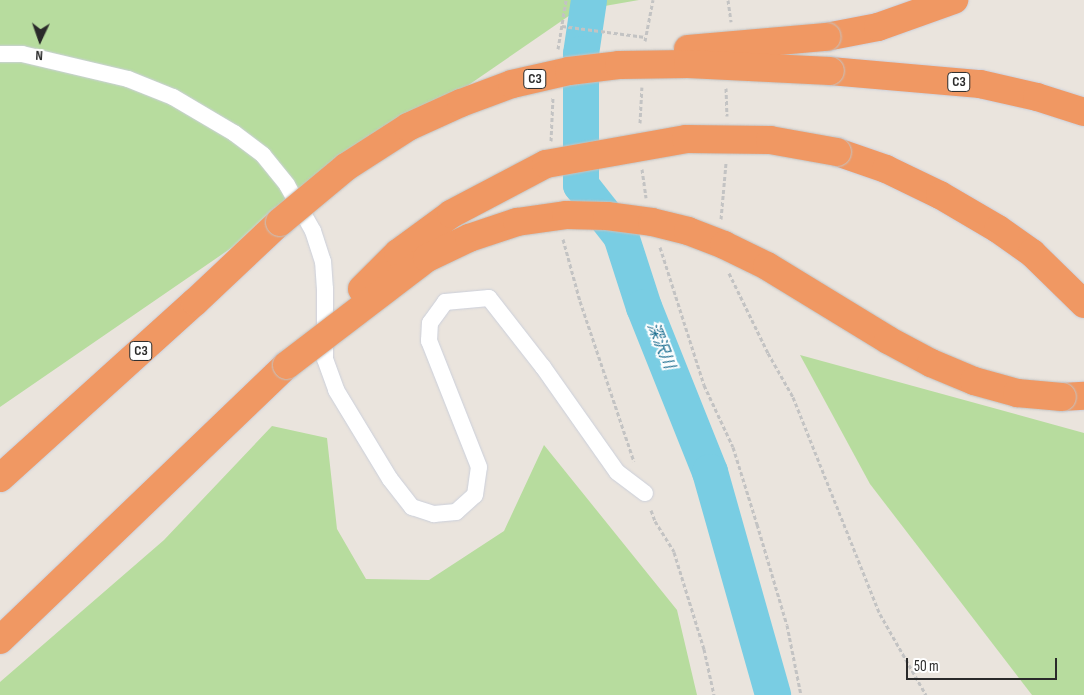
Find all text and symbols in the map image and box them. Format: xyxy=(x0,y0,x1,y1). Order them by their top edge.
north arrow xyxy=(15,15,65,65)
text: N xyxy=(35,47,43,64)
road number: C3 xyxy=(522,68,548,90)
road number: C3 xyxy=(946,70,972,94)
water label: 深沢川 xyxy=(642,320,678,372)
road number: C3 xyxy=(128,340,154,362)
scale bar xyxy=(909,648,1060,680)
text: 50 m xyxy=(914,657,939,676)

